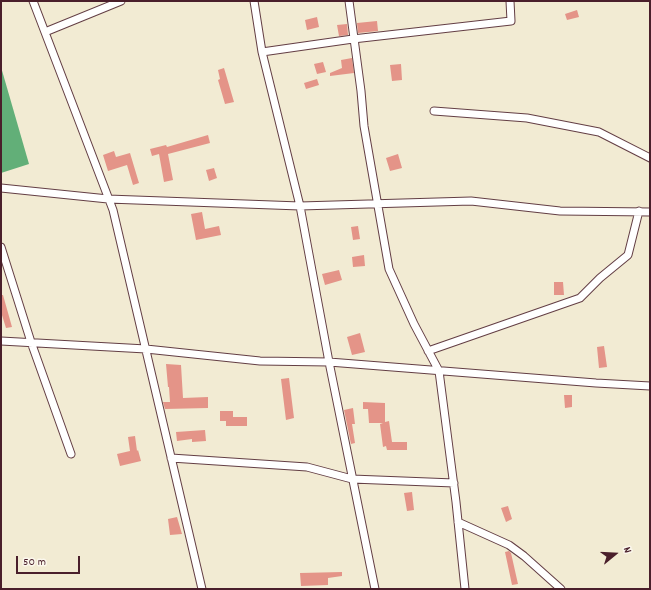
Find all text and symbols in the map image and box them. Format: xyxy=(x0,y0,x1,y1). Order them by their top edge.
north arrow xyxy=(595,534,635,574)
text: N xyxy=(618,545,635,555)
scale bar xyxy=(18,548,82,574)
text: 50 m xyxy=(23,554,46,571)

